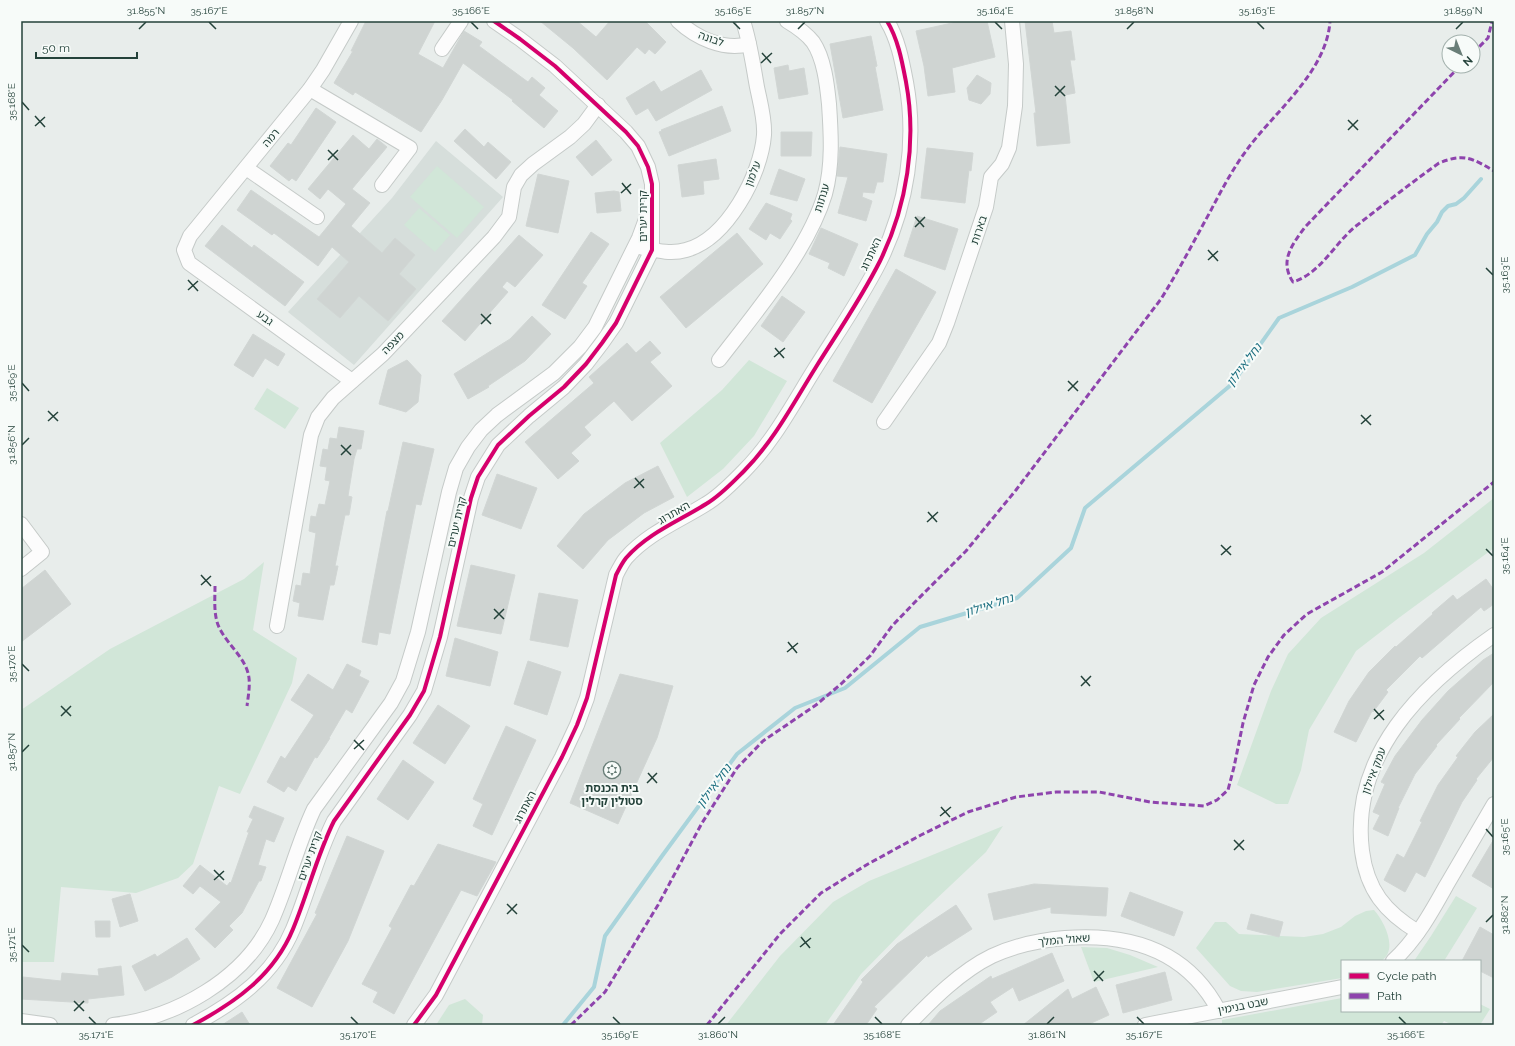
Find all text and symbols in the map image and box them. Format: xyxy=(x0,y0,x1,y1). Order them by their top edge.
text: 31.855°N xyxy=(127,5,165,16)
text: 35.167°E xyxy=(190,5,228,16)
text: 35.166°E xyxy=(452,5,490,16)
text: 35.165°E xyxy=(714,5,752,16)
text: 31.857°N xyxy=(786,5,824,16)
text: 35.164°E xyxy=(976,5,1014,16)
text: 31.858°N xyxy=(1114,5,1154,16)
text: 35.163°E xyxy=(1239,5,1275,16)
text: 31.859°N xyxy=(1444,5,1482,16)
street label: לבונה xyxy=(697,29,726,49)
scale bar xyxy=(36,34,137,60)
north arrow xyxy=(1441,34,1481,74)
text: 50 m xyxy=(42,41,70,55)
text: N xyxy=(1460,53,1475,69)
text: 35.168°E xyxy=(6,83,17,121)
street label: רמה xyxy=(260,126,282,150)
street label: עלמון xyxy=(742,159,764,189)
street label: ענתות xyxy=(812,182,832,214)
street label: קרית יערים xyxy=(637,190,650,242)
street label: בארות xyxy=(968,214,990,246)
street label: האתרוג xyxy=(858,235,884,272)
text: 35.163°E xyxy=(1499,257,1510,293)
street label: גבע xyxy=(254,308,276,328)
street label: מצפה xyxy=(379,329,407,357)
water label: נחל איילון xyxy=(1223,340,1266,389)
text: 35.169°E xyxy=(6,364,17,402)
text: 31.856°N xyxy=(6,425,17,465)
street label: קרית יערים xyxy=(445,495,469,549)
street label: האתרוג xyxy=(656,499,692,527)
text: 35.164°E xyxy=(1499,537,1510,575)
water label: נחל איילון xyxy=(963,590,1016,619)
text: 35.170°E xyxy=(6,646,17,682)
text: 31.857°N xyxy=(6,733,17,771)
street label: עמק איילון xyxy=(1359,746,1389,796)
synagogue icon: בית הכנסת סטולין קרלין xyxy=(602,760,622,780)
water label: נחל איילון xyxy=(694,760,735,810)
place label: בית הכנסת סטולין קרלין xyxy=(581,782,643,808)
street label: האתרוג xyxy=(511,789,539,825)
text: 35.165°E xyxy=(1499,818,1510,856)
street label: קרית יערים xyxy=(295,829,325,883)
text: 31.862°N xyxy=(1499,896,1510,934)
text: 35.171°E xyxy=(6,927,17,963)
street label: שאול המלך xyxy=(1037,931,1091,949)
legend xyxy=(1341,960,1481,1012)
text: Cycle path xyxy=(1377,969,1436,983)
text: Path xyxy=(1377,989,1402,1003)
street label: שבט בנימין xyxy=(1217,995,1269,1017)
text: 35.171°E xyxy=(78,1029,114,1040)
text: 35.170°E xyxy=(340,1029,376,1040)
text: 35.169°E xyxy=(601,1029,639,1040)
text: 31.860°N xyxy=(698,1029,738,1040)
text: 35.168°E xyxy=(863,1029,901,1040)
text: 31.861°N xyxy=(1028,1029,1066,1040)
text: 35.167°E xyxy=(1125,1029,1163,1040)
text: 35.166°E xyxy=(1387,1029,1425,1040)

